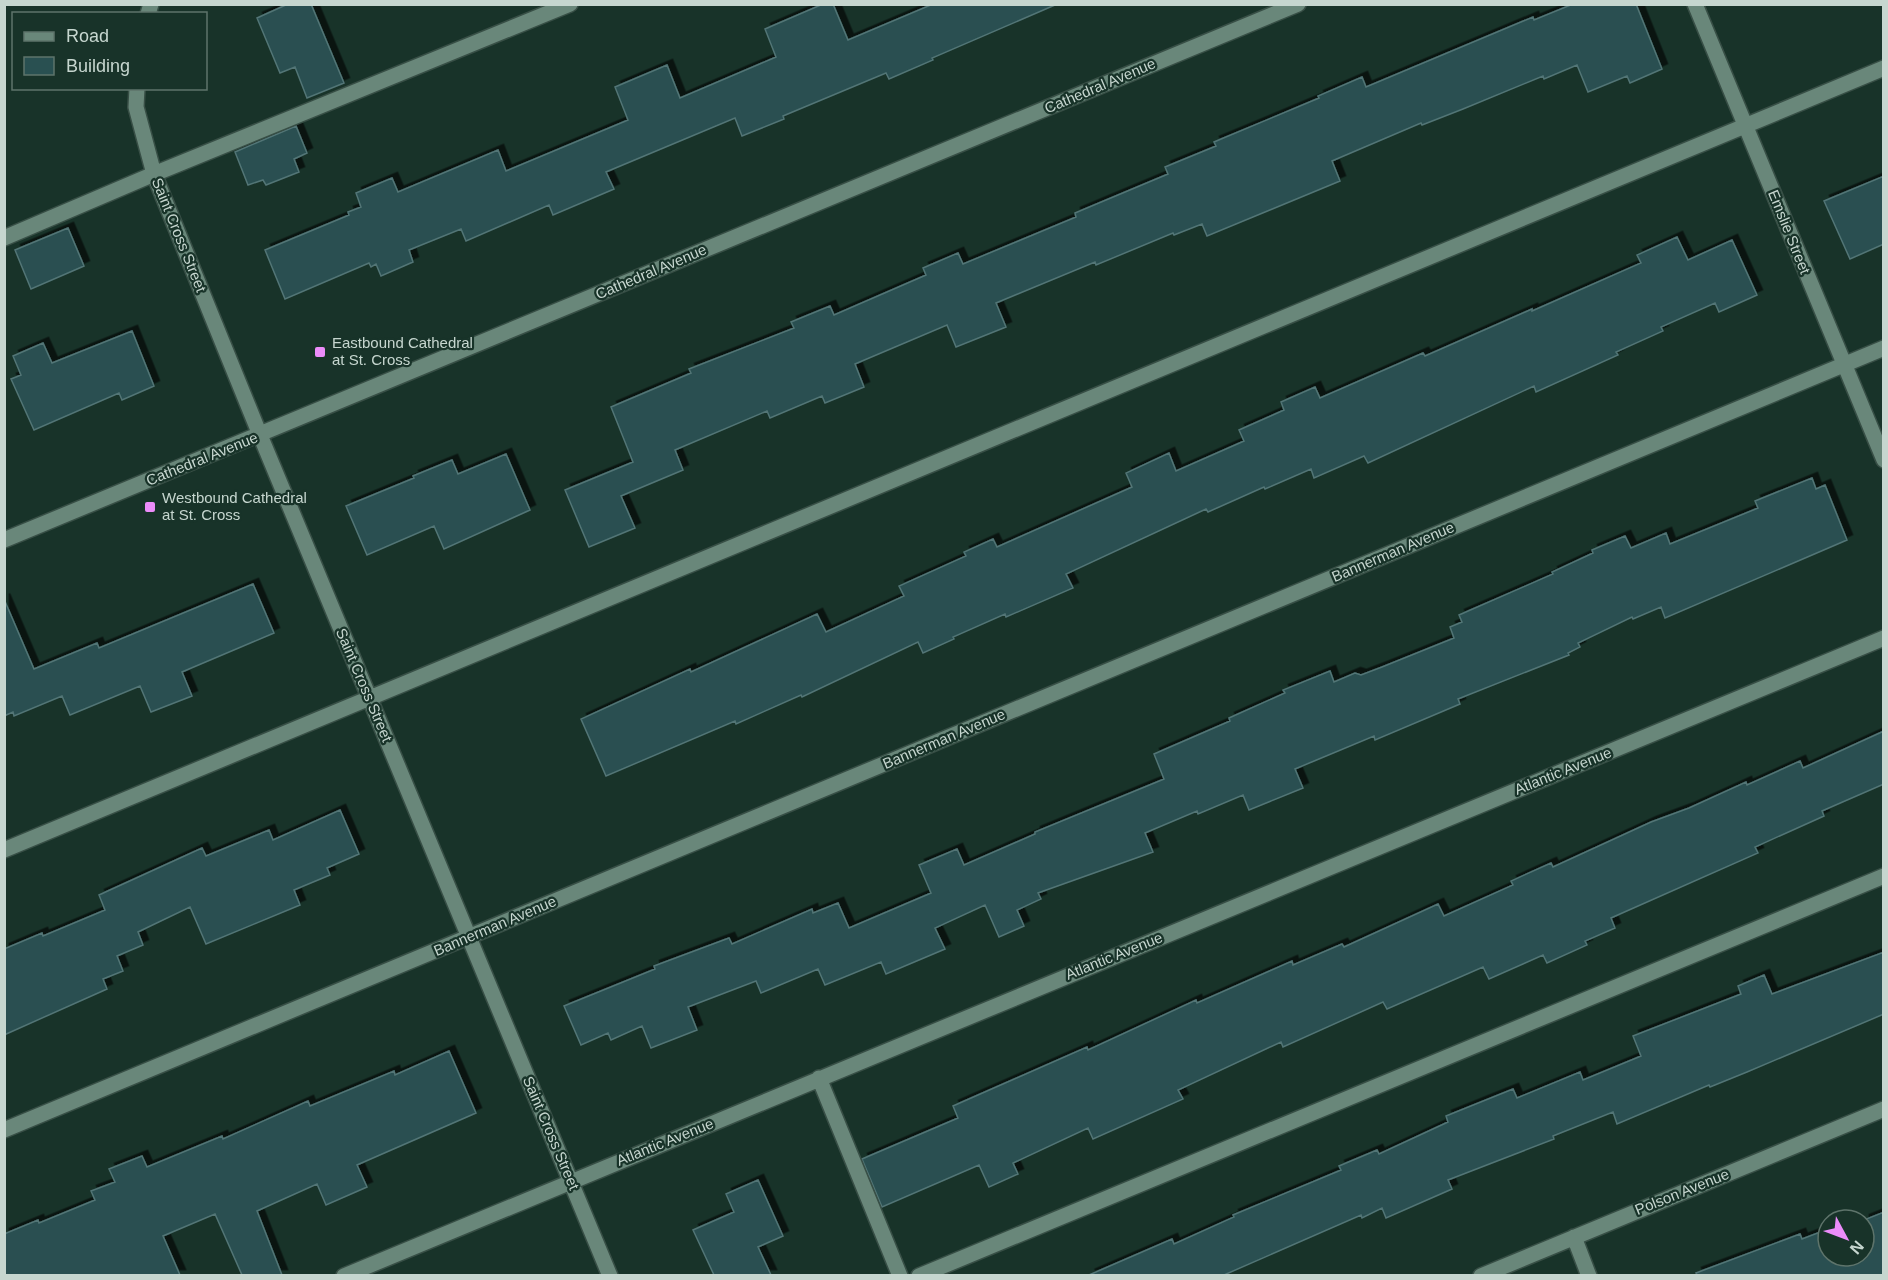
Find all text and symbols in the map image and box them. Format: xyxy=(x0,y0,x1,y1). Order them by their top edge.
legend xyxy=(12,12,207,90)
text: Road xyxy=(66,26,109,46)
street label: Cathedral Avenue xyxy=(1042,54,1158,117)
text: Building xyxy=(66,56,130,76)
street label: Saint Cross Street xyxy=(149,175,210,295)
street label: Emslie Street xyxy=(1765,187,1814,277)
street label: Cathedral Avenue xyxy=(593,240,709,303)
place label: Eastbound Cathedral at St. Cross xyxy=(332,334,473,368)
marker: Eastbound Cathedral at St. Cross xyxy=(313,345,327,359)
street label: Cathedral Avenue xyxy=(143,428,260,489)
place label: Westbound Cathedral at St. Cross xyxy=(162,489,307,523)
marker: Westbound Cathedral at St. Cross xyxy=(143,500,157,514)
street label: Bannerman Avenue xyxy=(1329,518,1457,585)
street label: Saint Cross Street xyxy=(333,625,396,745)
street label: Bannerman Avenue xyxy=(880,705,1008,772)
street label: Atlantic Avenue xyxy=(1512,743,1614,798)
street label: Bannerman Avenue xyxy=(431,892,559,959)
street label: Atlantic Avenue xyxy=(1063,928,1165,983)
street label: Saint Cross Street xyxy=(520,1073,583,1193)
street label: Atlantic Avenue xyxy=(614,1114,716,1169)
street label: Polson Avenue xyxy=(1632,1165,1731,1218)
north arrow xyxy=(1816,1208,1876,1268)
text: N xyxy=(1847,1238,1867,1257)

